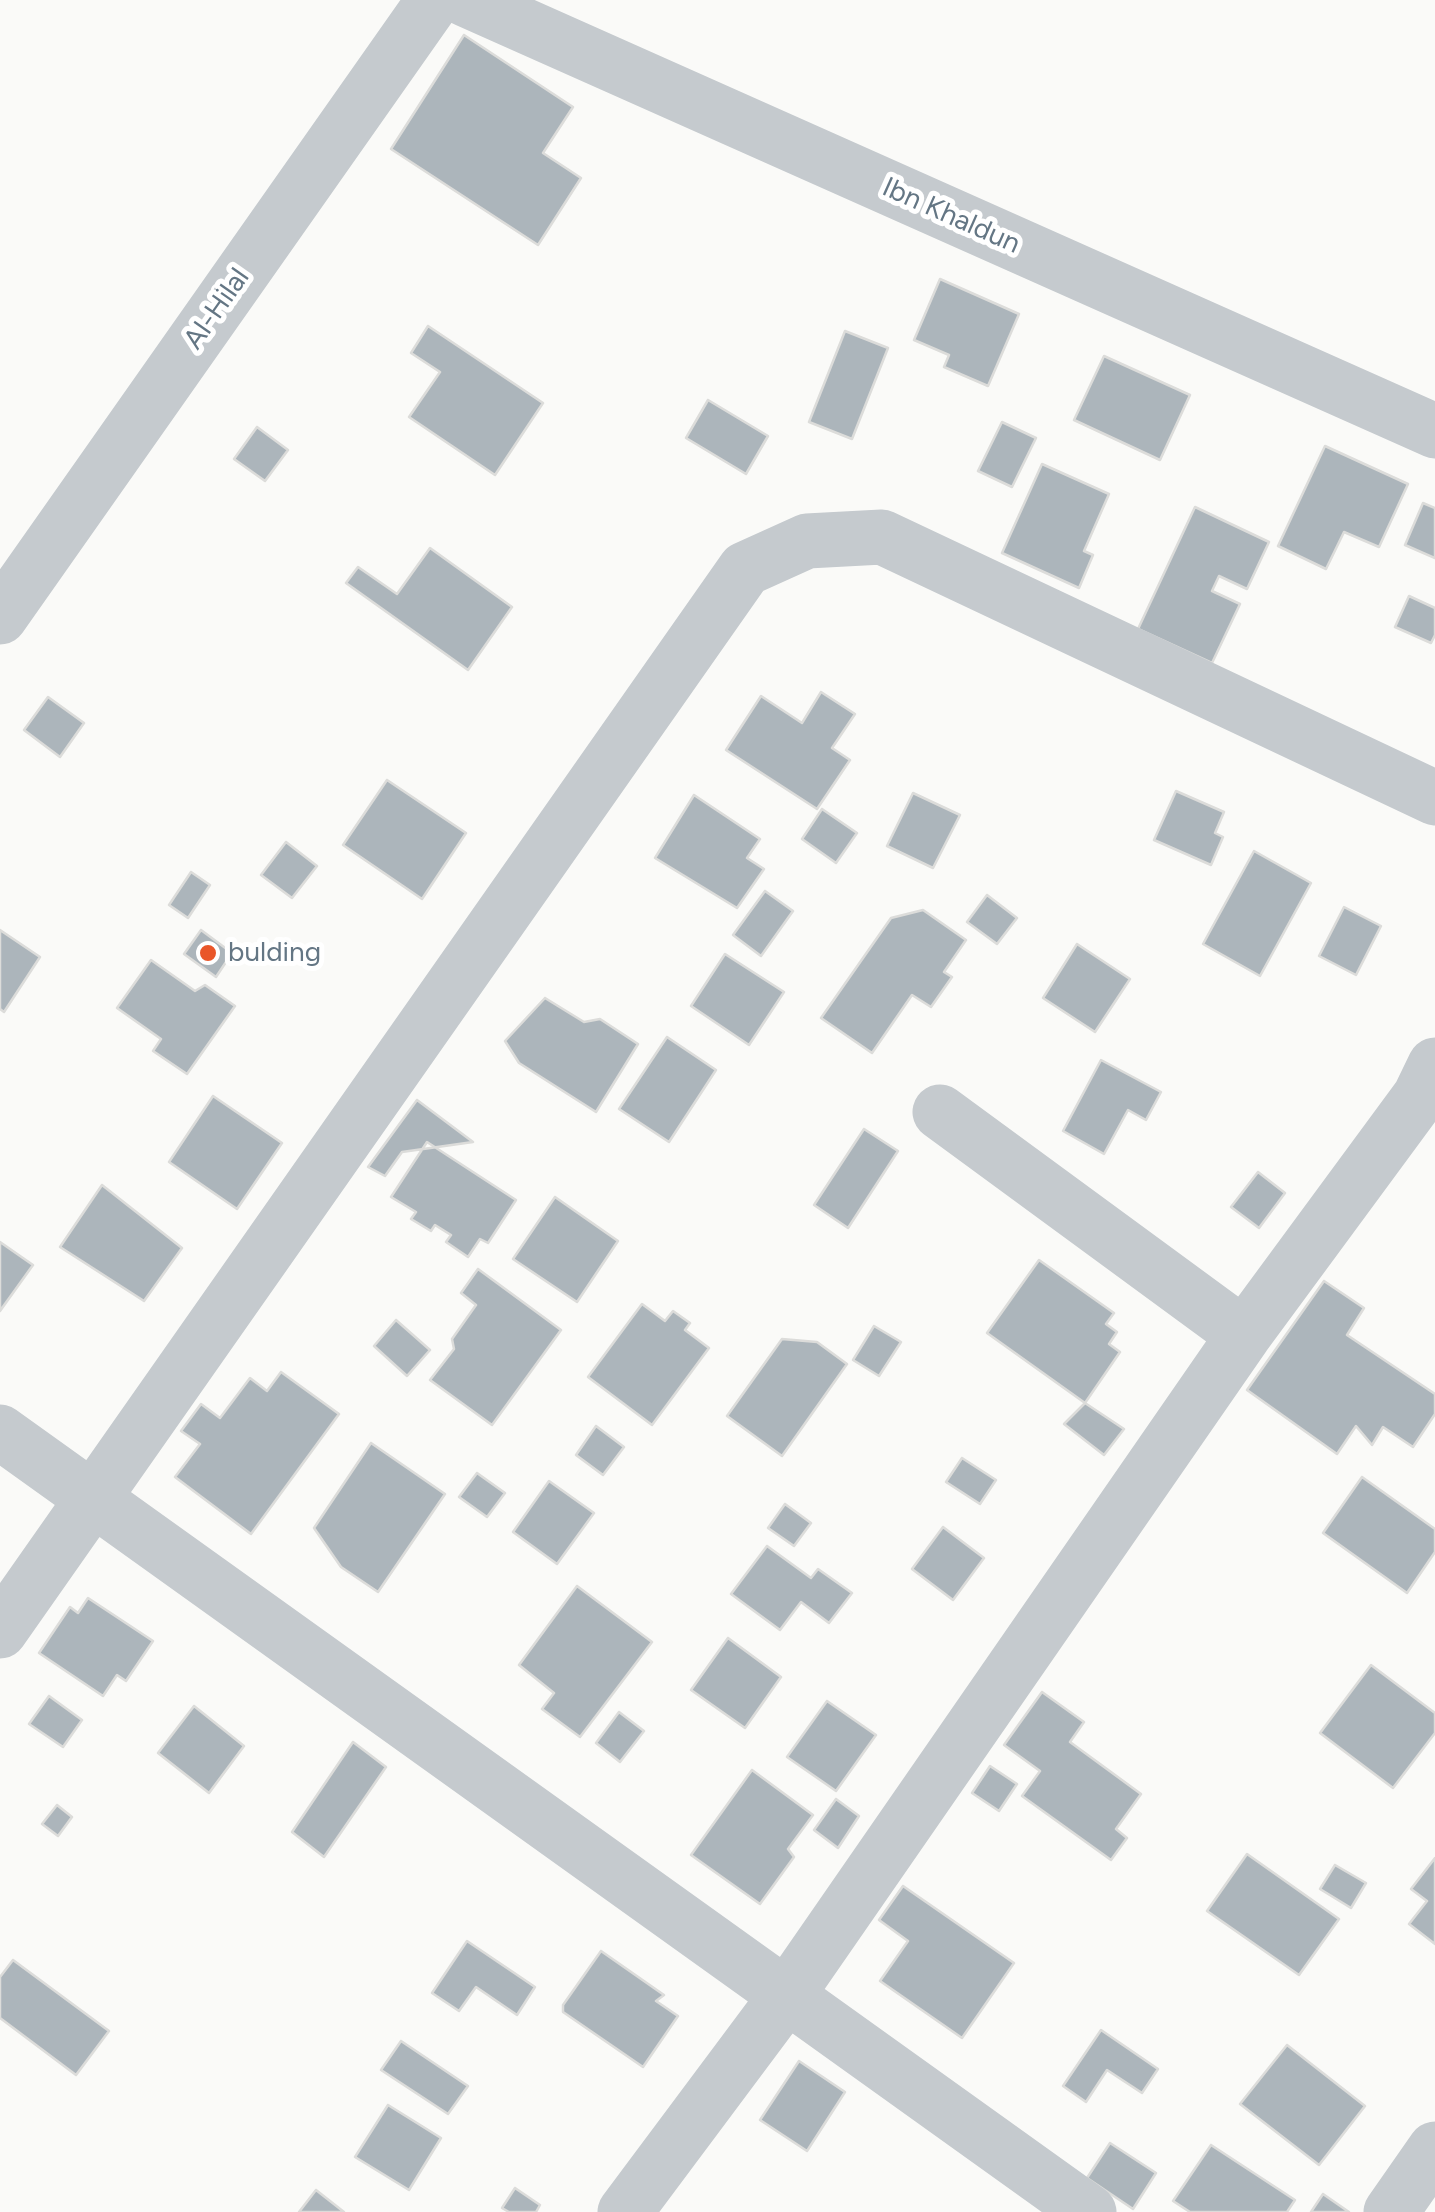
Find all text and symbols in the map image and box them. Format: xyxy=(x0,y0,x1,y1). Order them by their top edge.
street label: Ibn Khaldun xyxy=(877,171,1025,261)
street label: Al-Hilal xyxy=(177,262,257,356)
place label: bulding xyxy=(228,936,321,970)
marker: bulding xyxy=(197,942,219,964)

